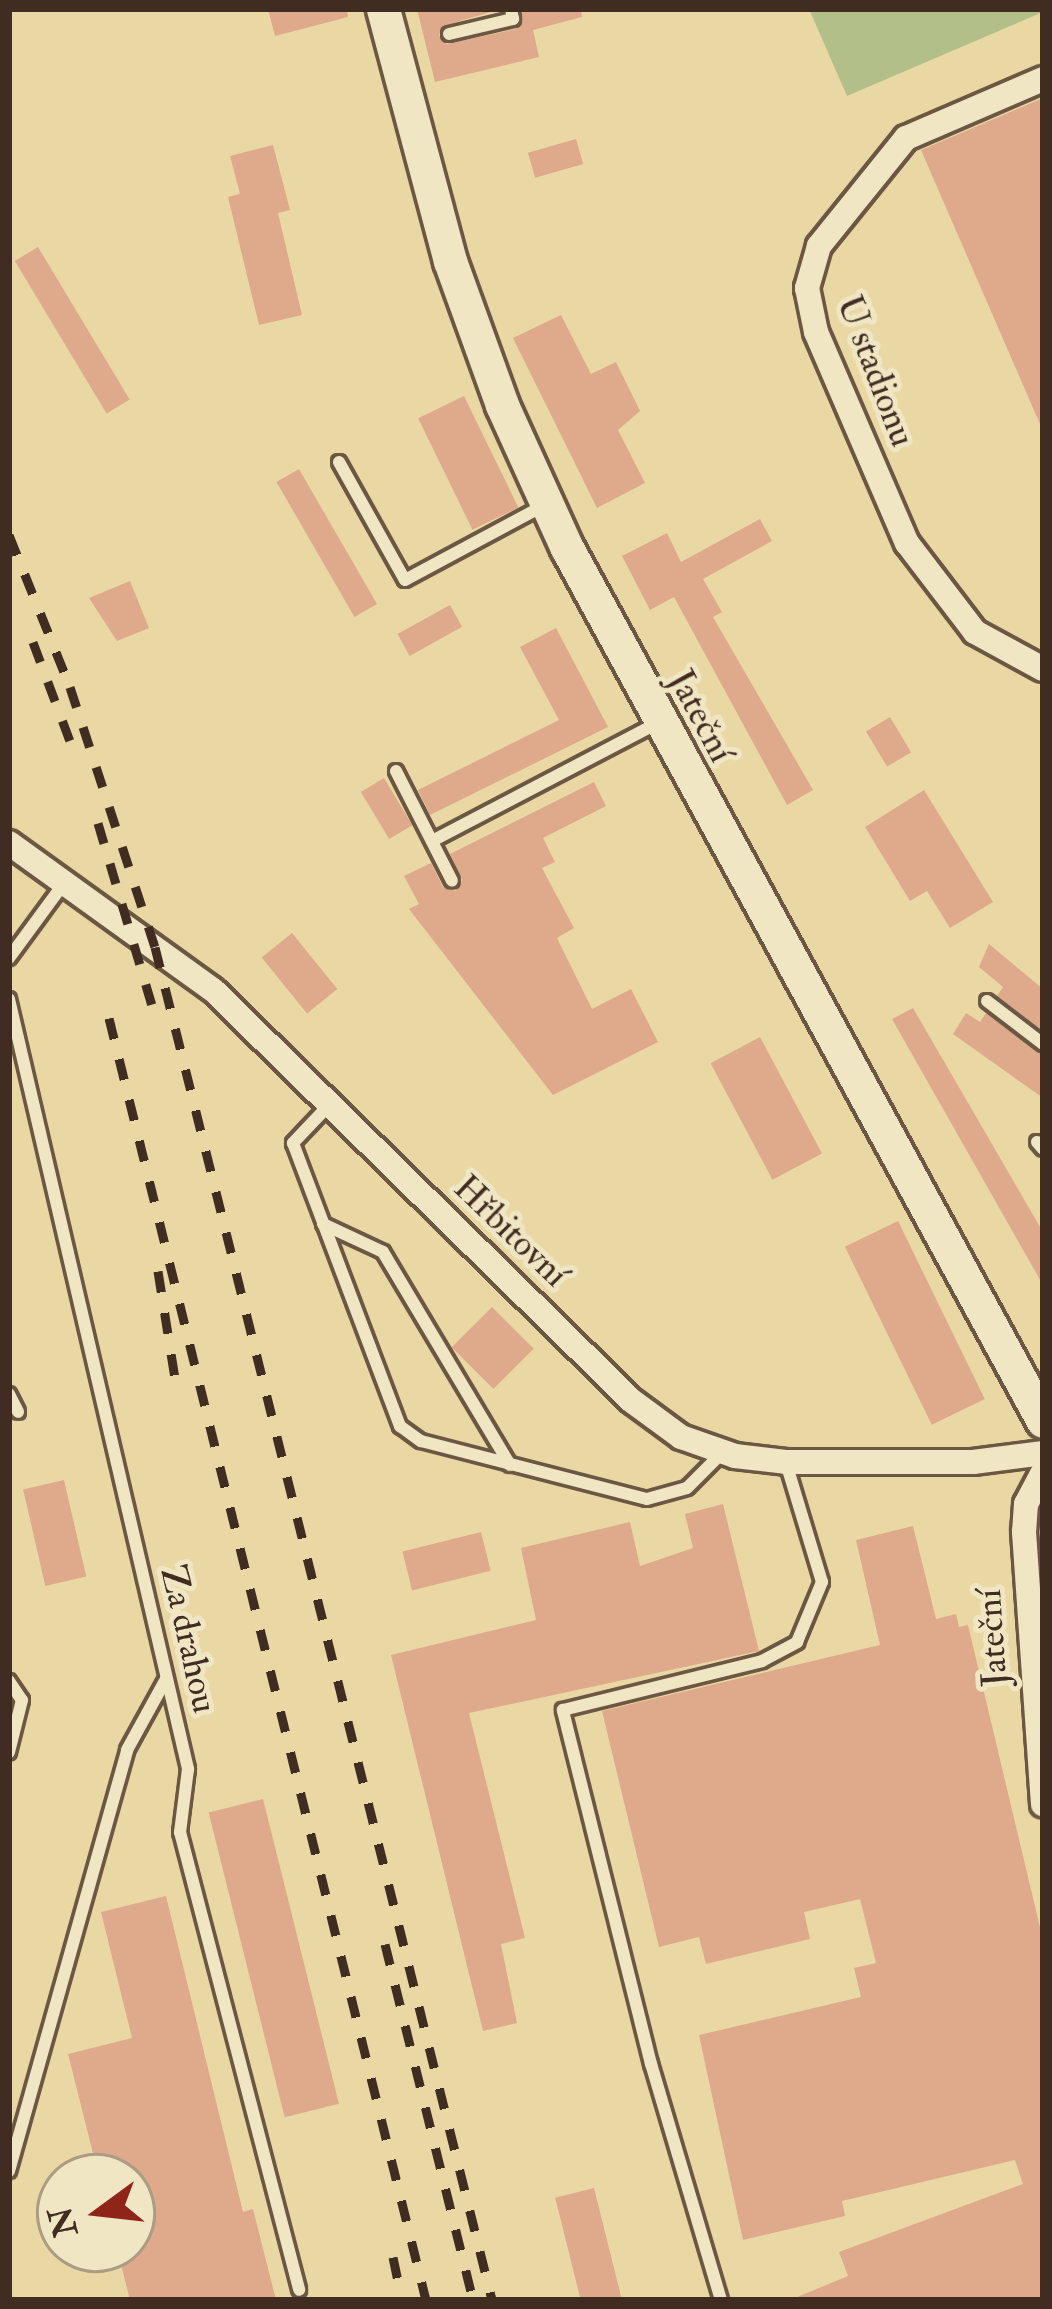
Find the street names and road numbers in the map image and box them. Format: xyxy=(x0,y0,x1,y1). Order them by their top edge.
street label: U stadionu xyxy=(828,290,924,452)
street label: Jateční xyxy=(659,663,743,769)
street label: Hřbitovní xyxy=(445,1166,577,1296)
street label: Za drahou xyxy=(151,1561,227,1717)
street label: Jateční xyxy=(967,1588,1017,1688)

